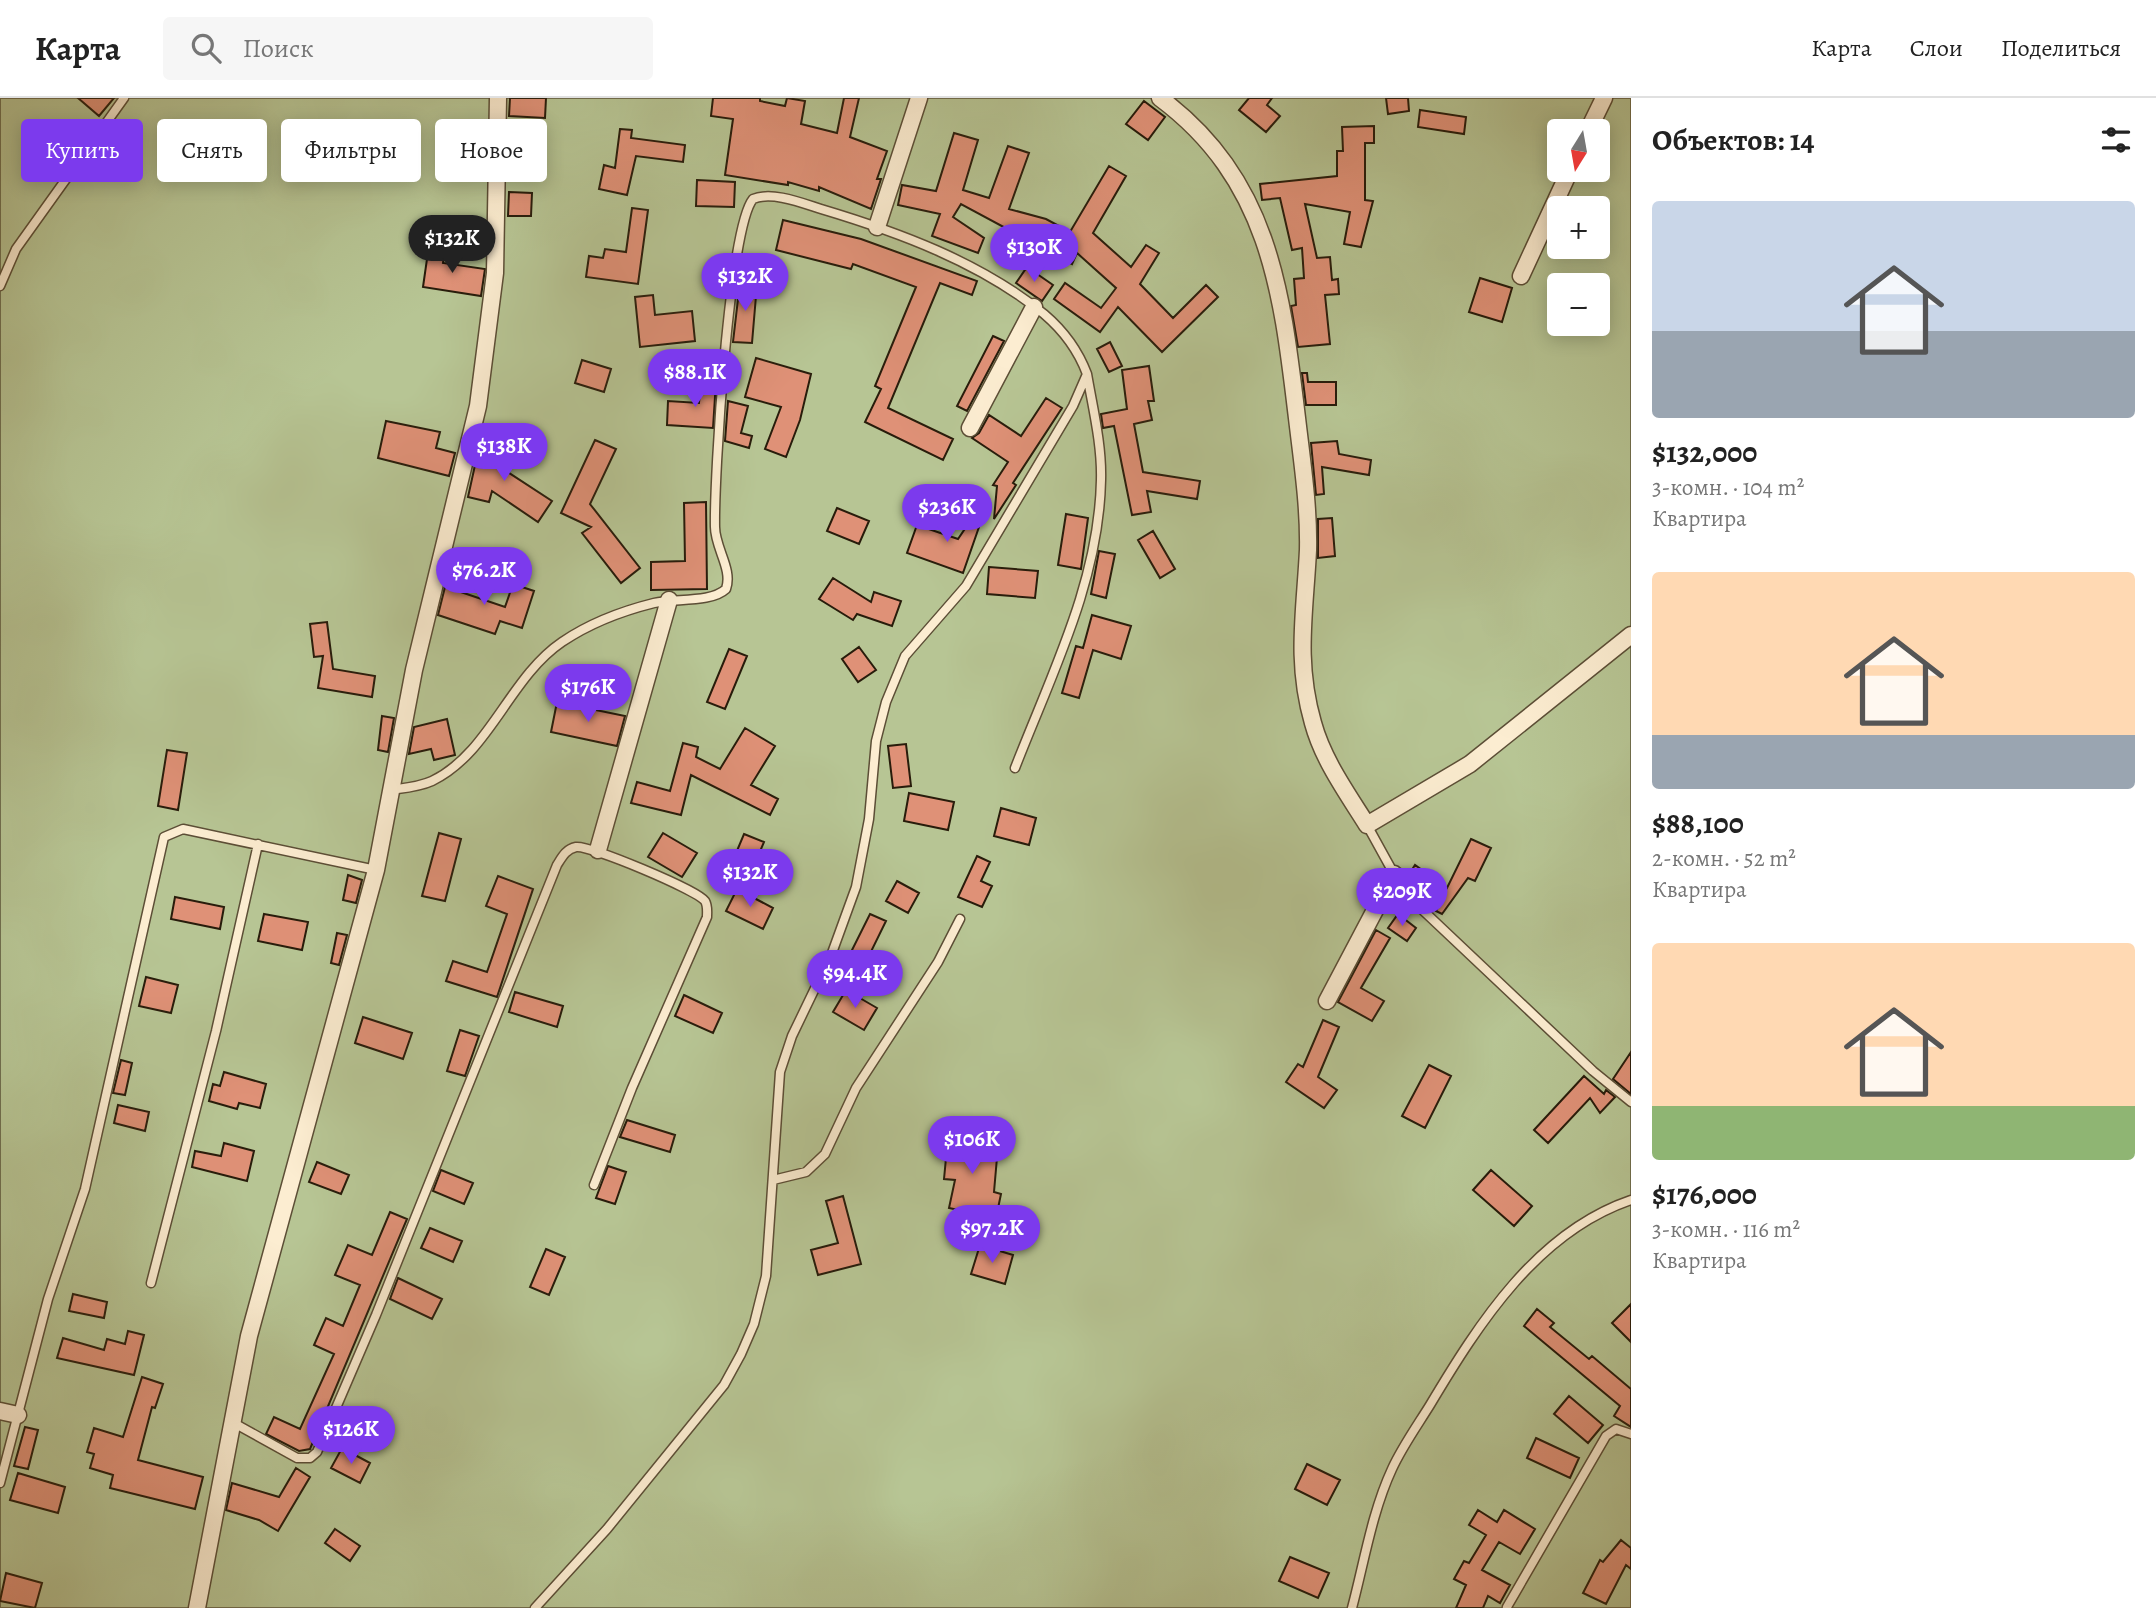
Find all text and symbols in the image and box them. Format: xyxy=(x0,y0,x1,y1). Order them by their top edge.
search box xyxy=(163,17,653,80)
text: Карта xyxy=(35,26,121,71)
icon: search xyxy=(187,29,225,67)
text: Поиск xyxy=(243,31,314,66)
text: Карта xyxy=(1811,32,1872,64)
text: Слои xyxy=(1910,32,1963,64)
text: Поделиться xyxy=(2001,32,2121,64)
chip: Купить xyxy=(21,119,143,182)
chip: Снять xyxy=(157,119,267,182)
chip: Фильтры xyxy=(281,119,421,182)
chip: Новое xyxy=(435,119,547,182)
north arrow xyxy=(1547,119,1610,182)
map controls xyxy=(1547,119,1610,336)
text: Объектов: 14 xyxy=(1652,120,1814,160)
icon: filters xyxy=(2097,121,2135,159)
button: + xyxy=(1547,196,1610,259)
pin: $132K xyxy=(403,216,501,275)
text: $132K xyxy=(424,222,480,253)
pin: $130K xyxy=(985,225,1083,284)
text: $130K xyxy=(1006,231,1062,262)
icon: home xyxy=(1831,247,1957,373)
pin: $132K xyxy=(696,254,794,313)
text: $132K xyxy=(717,260,773,291)
button: − xyxy=(1547,273,1610,336)
pin: $88.1K xyxy=(638,350,752,409)
text: $88.1K xyxy=(664,356,726,387)
pin: $138K xyxy=(455,424,553,483)
text: $138K xyxy=(477,430,532,461)
text: $132,000 xyxy=(1652,432,1757,472)
text: 3-комн. · 104 m² xyxy=(1652,472,1804,503)
pin: $236K xyxy=(898,484,996,544)
text: $236K xyxy=(918,491,976,522)
text: Квартира xyxy=(1652,503,1747,534)
pin: $76.2K xyxy=(427,547,541,607)
text: $76.2K xyxy=(452,554,516,585)
icon: home xyxy=(1831,618,1957,744)
pin: $176K xyxy=(539,664,637,724)
text: $176K xyxy=(561,671,615,702)
text: $88,100 xyxy=(1652,803,1744,843)
text: 2-комн. · 52 m² xyxy=(1652,843,1796,874)
pin: $132K xyxy=(701,850,799,909)
text: $132K xyxy=(722,856,778,887)
pin: $209K xyxy=(1353,868,1451,928)
text: Квартира xyxy=(1652,874,1747,905)
text: $209K xyxy=(1372,875,1432,906)
pin: $94.4K xyxy=(798,950,912,1010)
text: $94.4K xyxy=(823,957,887,988)
icon: home xyxy=(1831,989,1957,1115)
pin: $106K xyxy=(923,1116,1021,1176)
text: $106K xyxy=(944,1123,1000,1154)
text: $176,000 xyxy=(1652,1174,1757,1214)
pin: $97.2K xyxy=(935,1206,1049,1265)
text: $97.2K xyxy=(960,1212,1024,1243)
text: 3-комн. · 116 m² xyxy=(1652,1214,1800,1245)
text: Квартира xyxy=(1652,1245,1747,1276)
pin: $126K xyxy=(302,1406,400,1466)
text: $126K xyxy=(323,1413,379,1444)

